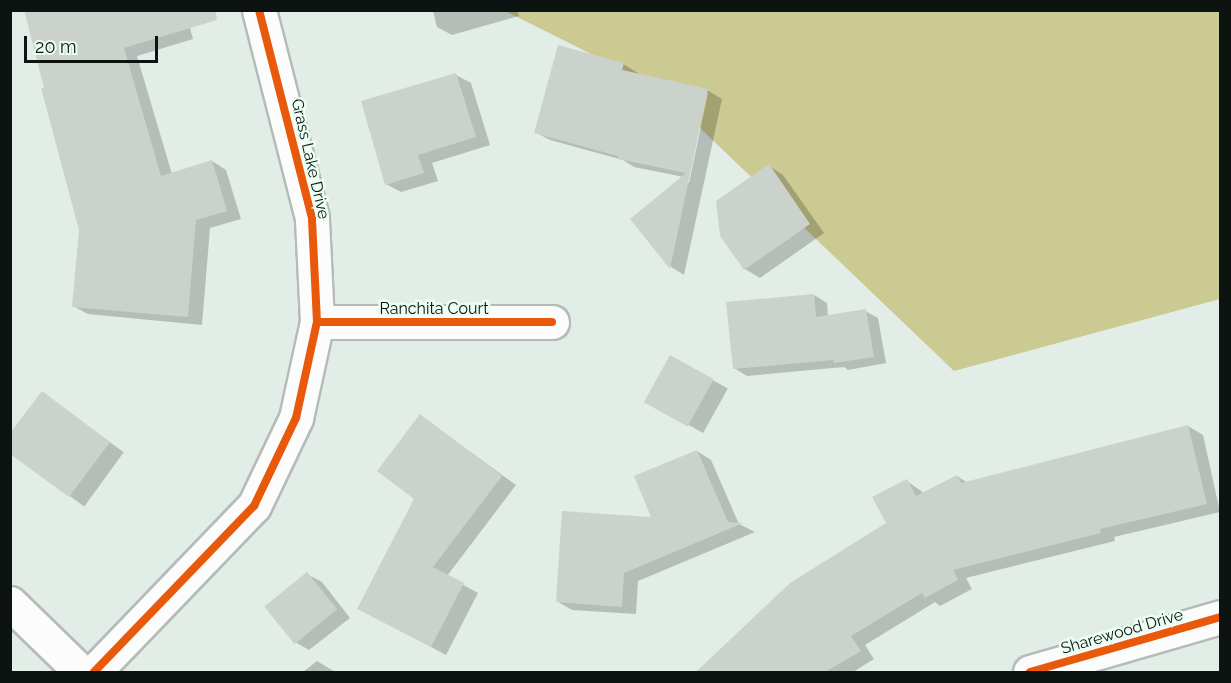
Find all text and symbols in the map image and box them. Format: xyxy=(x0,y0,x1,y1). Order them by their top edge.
scale bar xyxy=(27,24,160,62)
text: 20 m xyxy=(35,36,77,57)
street label: Grass Lake Drive xyxy=(287,97,333,221)
street label: Ranchita Court xyxy=(379,299,489,319)
street label: Sharewood Drive xyxy=(1059,605,1185,659)

